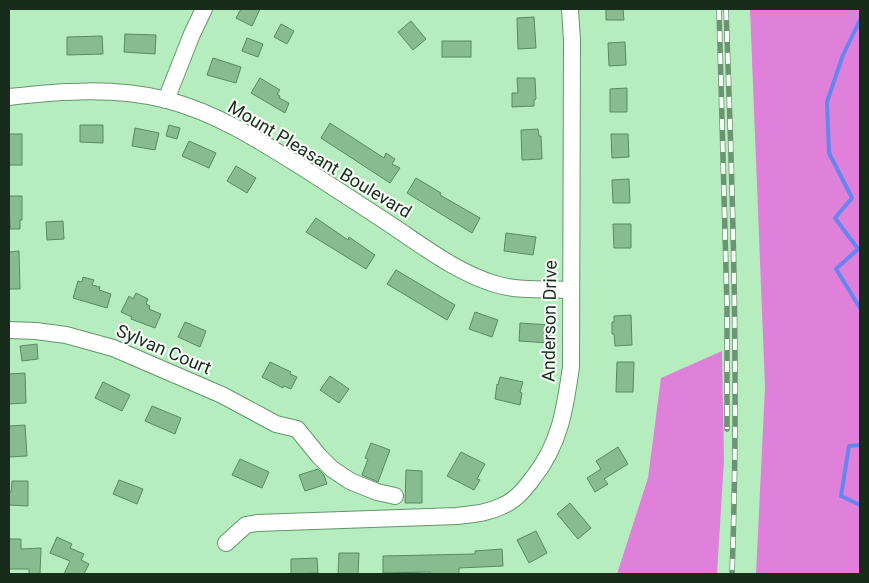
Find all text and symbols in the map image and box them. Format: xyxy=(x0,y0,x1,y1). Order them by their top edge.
street label: Mount Pleasant Boulevard xyxy=(224,96,416,222)
street label: Anderson Drive xyxy=(537,260,561,382)
street label: Sylvan Court xyxy=(114,320,215,378)

